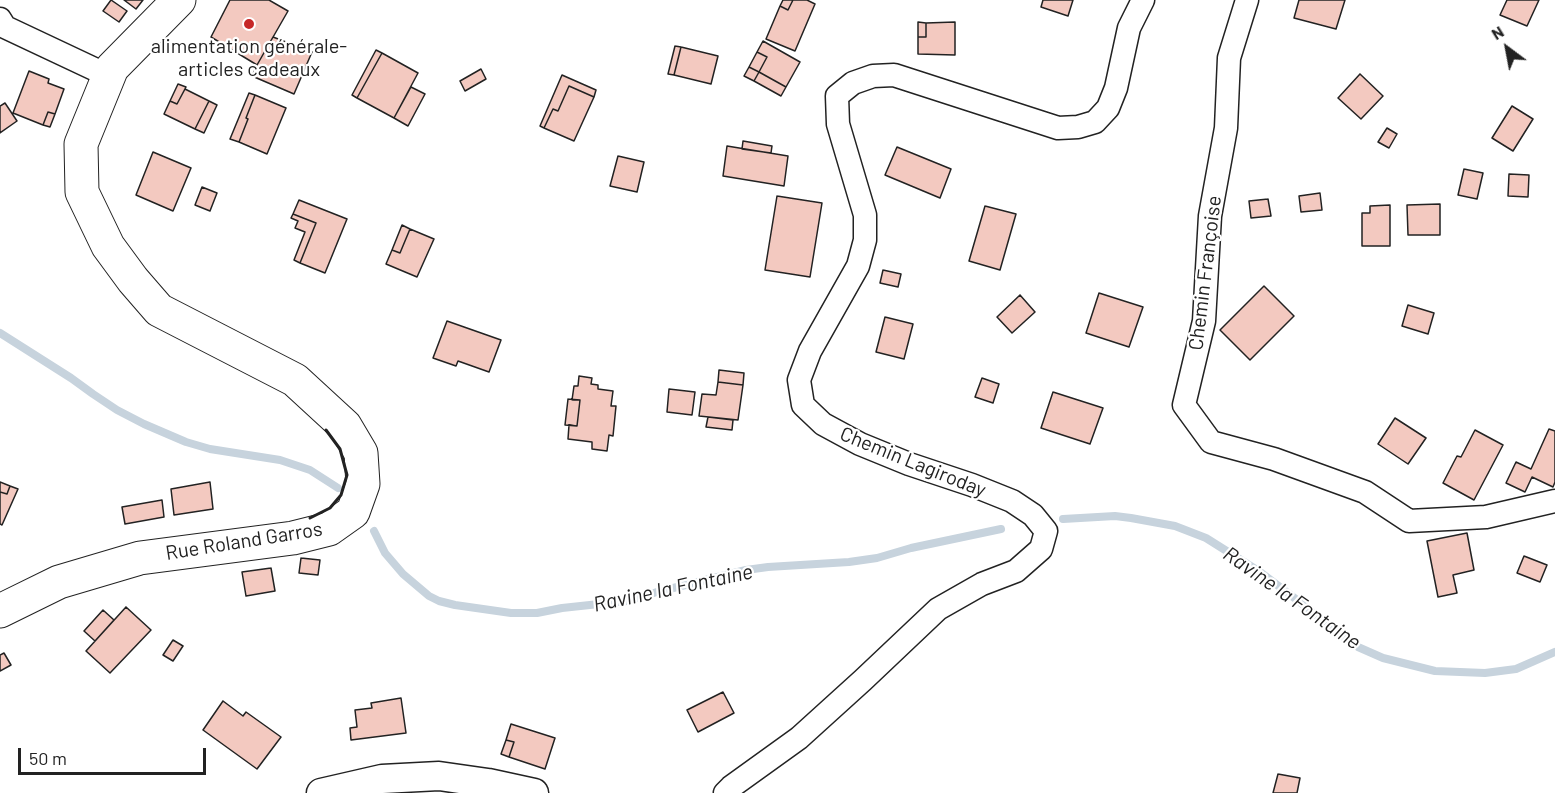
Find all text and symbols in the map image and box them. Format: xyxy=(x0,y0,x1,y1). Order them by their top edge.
marker: alimentation générale- articles cadeaux xyxy=(242,17,256,31)
north arrow xyxy=(1477,18,1537,78)
text: N xyxy=(1488,21,1507,43)
place label: alimentation générale- articles cadeaux xyxy=(151,34,347,81)
street label: Chemin Françoise xyxy=(1184,194,1226,352)
street label: Chemin Lagiroday xyxy=(836,422,990,502)
street label: Rue Roland Garros xyxy=(164,517,324,565)
water label: Ravine la Fontaine xyxy=(1218,541,1366,655)
water label: Ravine la Fontaine xyxy=(591,559,755,617)
scale bar xyxy=(21,736,208,774)
text: 50 m xyxy=(29,747,67,769)

